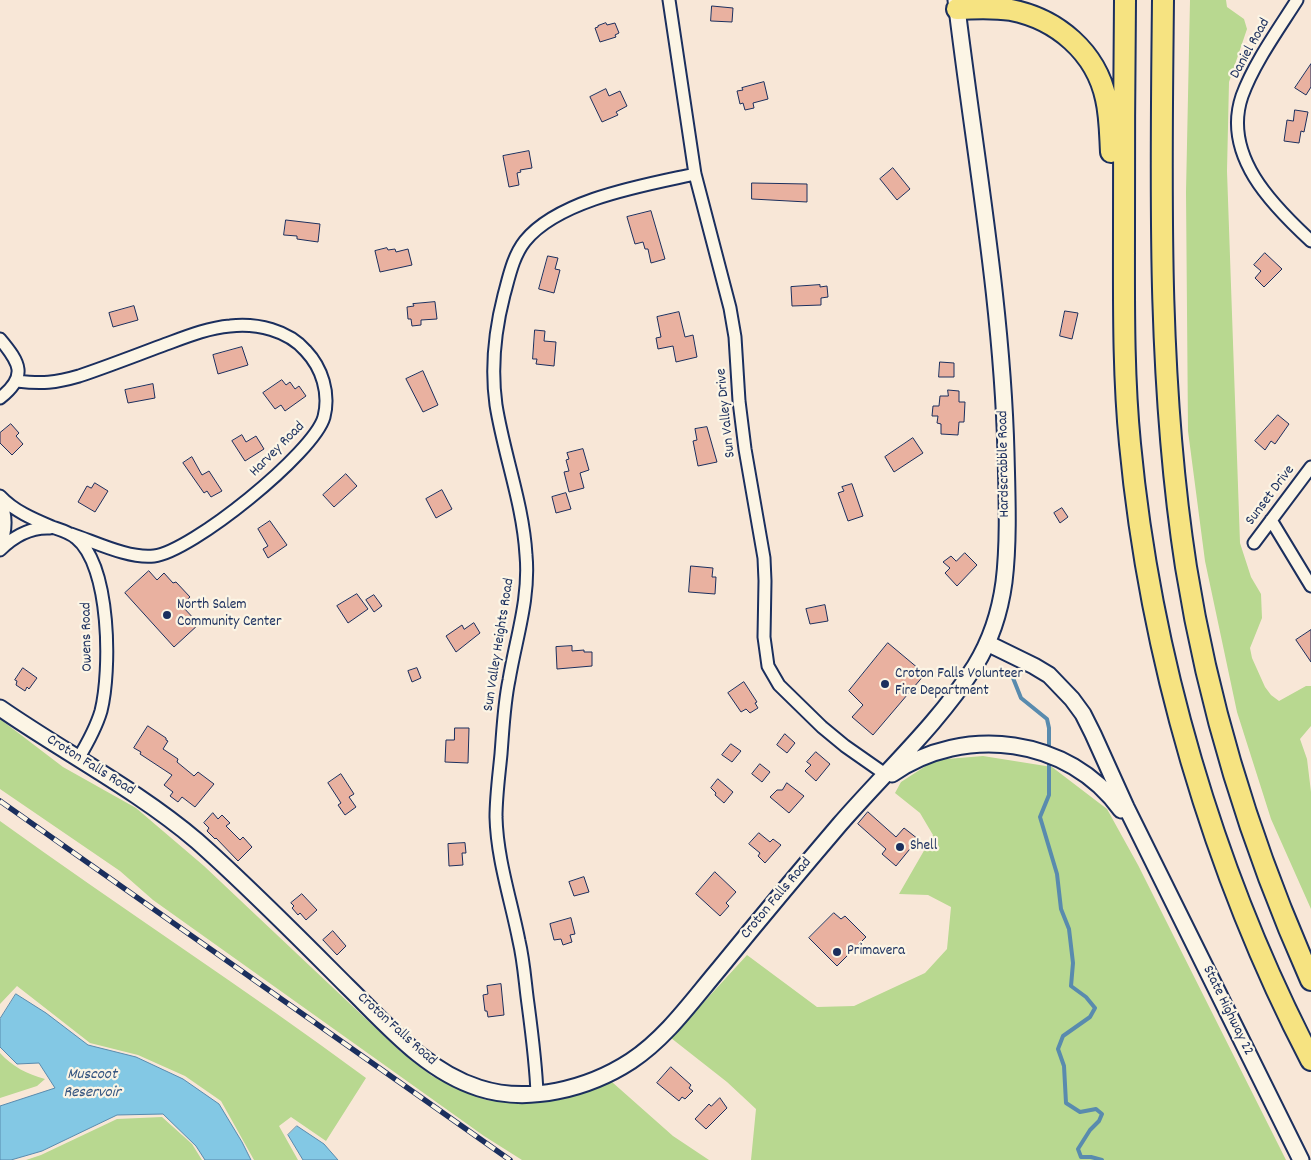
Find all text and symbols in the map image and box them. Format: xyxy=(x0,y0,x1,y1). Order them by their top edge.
street label: Daniel Road xyxy=(1227,16,1275,82)
street label: Sun Valley Drive xyxy=(713,367,741,459)
street label: Hardscrabble Road xyxy=(995,410,1015,518)
street label: Harvey Road xyxy=(247,419,309,481)
street label: Sunset Drive xyxy=(1243,462,1299,530)
street label: Sun Valley Heights Road xyxy=(481,577,519,713)
place label: North Salem Community Center xyxy=(177,597,282,632)
street label: Owens Road xyxy=(78,602,98,672)
marker: North Salem Community Center xyxy=(161,609,173,621)
place label: Croton Falls Volunteer Fire Department xyxy=(895,666,1023,701)
marker: Croton Falls Volunteer Fire Department xyxy=(879,678,891,690)
street label: Croton Falls Road xyxy=(42,732,138,800)
place label: Shell xyxy=(910,838,937,856)
marker: Shell xyxy=(894,841,906,853)
street label: Croton Falls Road xyxy=(738,855,816,943)
place label: Primavera xyxy=(847,943,905,961)
marker: Primavera xyxy=(831,946,843,958)
street label: State Highway 22 xyxy=(1197,963,1257,1059)
street label: Croton Falls Road xyxy=(352,990,440,1070)
water label: Muscoot Reservoir xyxy=(63,1066,121,1104)

